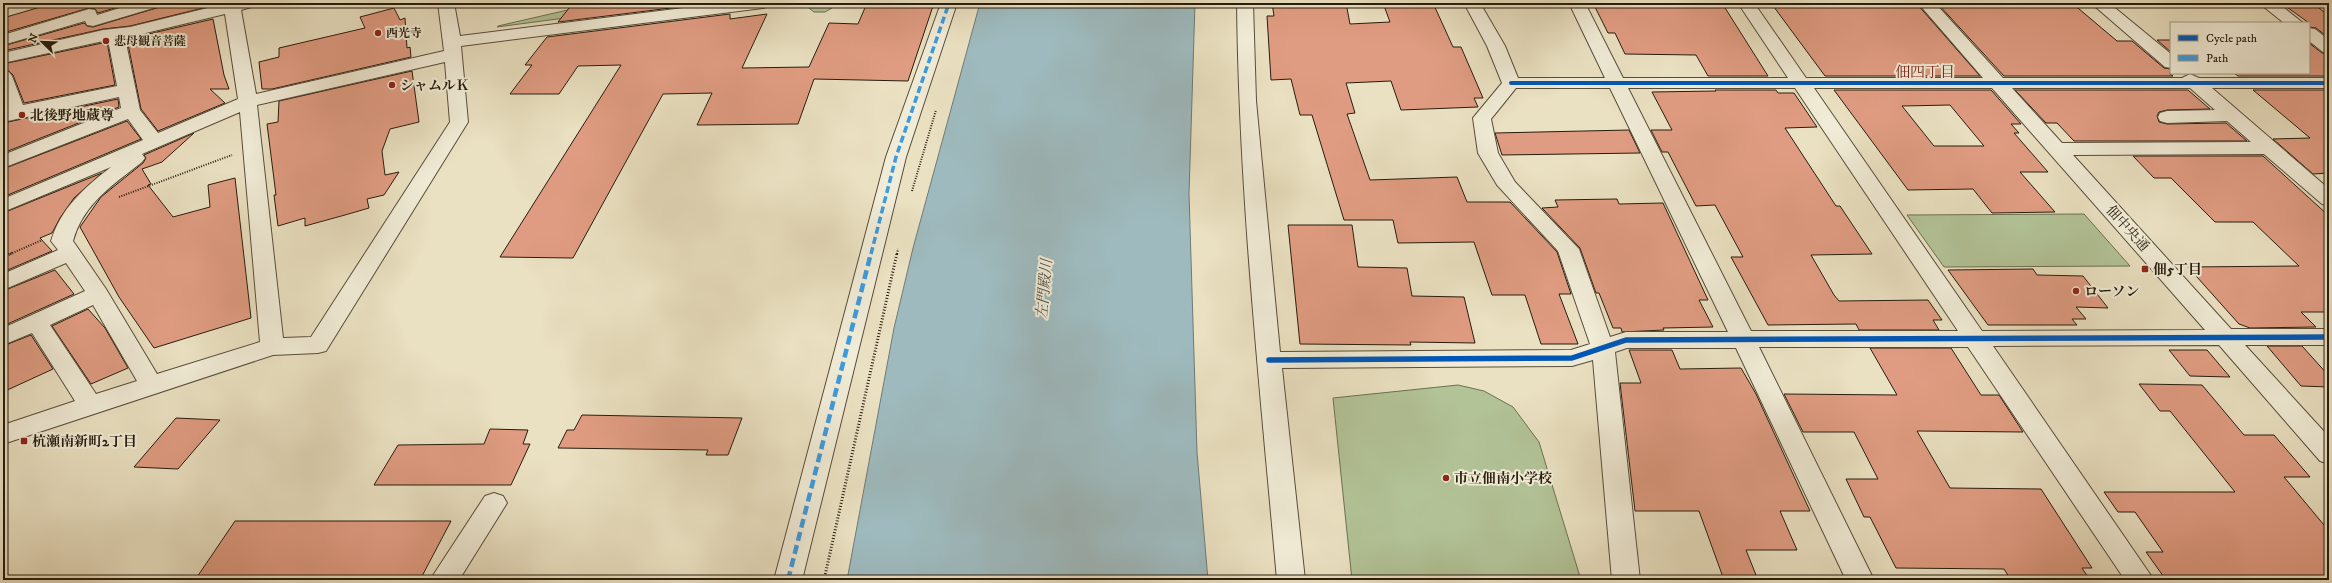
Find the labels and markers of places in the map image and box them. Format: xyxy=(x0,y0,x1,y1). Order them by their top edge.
place label: 西光寺 xyxy=(386,26,422,41)
marker: 西光寺 xyxy=(373,28,383,38)
place label: 悲母観音菩薩 xyxy=(114,34,186,49)
marker: 悲母観音菩薩 xyxy=(101,36,111,46)
place label: シャムルＫ xyxy=(400,77,470,95)
marker: シャムルＫ xyxy=(387,80,397,90)
place label: 北後野地蔵尊 xyxy=(30,107,114,125)
marker: 北後野地蔵尊 xyxy=(17,110,27,120)
place label: 佃5丁目 xyxy=(2153,261,2202,279)
marker: 佃5丁目 xyxy=(2140,264,2150,274)
place label: ローソン xyxy=(2084,283,2139,301)
marker: ローソン xyxy=(2071,286,2081,296)
place label: 杭瀬南新町2丁目 xyxy=(32,433,137,451)
marker: 杭瀬南新町2丁目 xyxy=(19,436,29,446)
place label: 市立佃南小学校 xyxy=(1454,470,1552,488)
marker: 市立佃南小学校 xyxy=(1441,473,1451,483)

